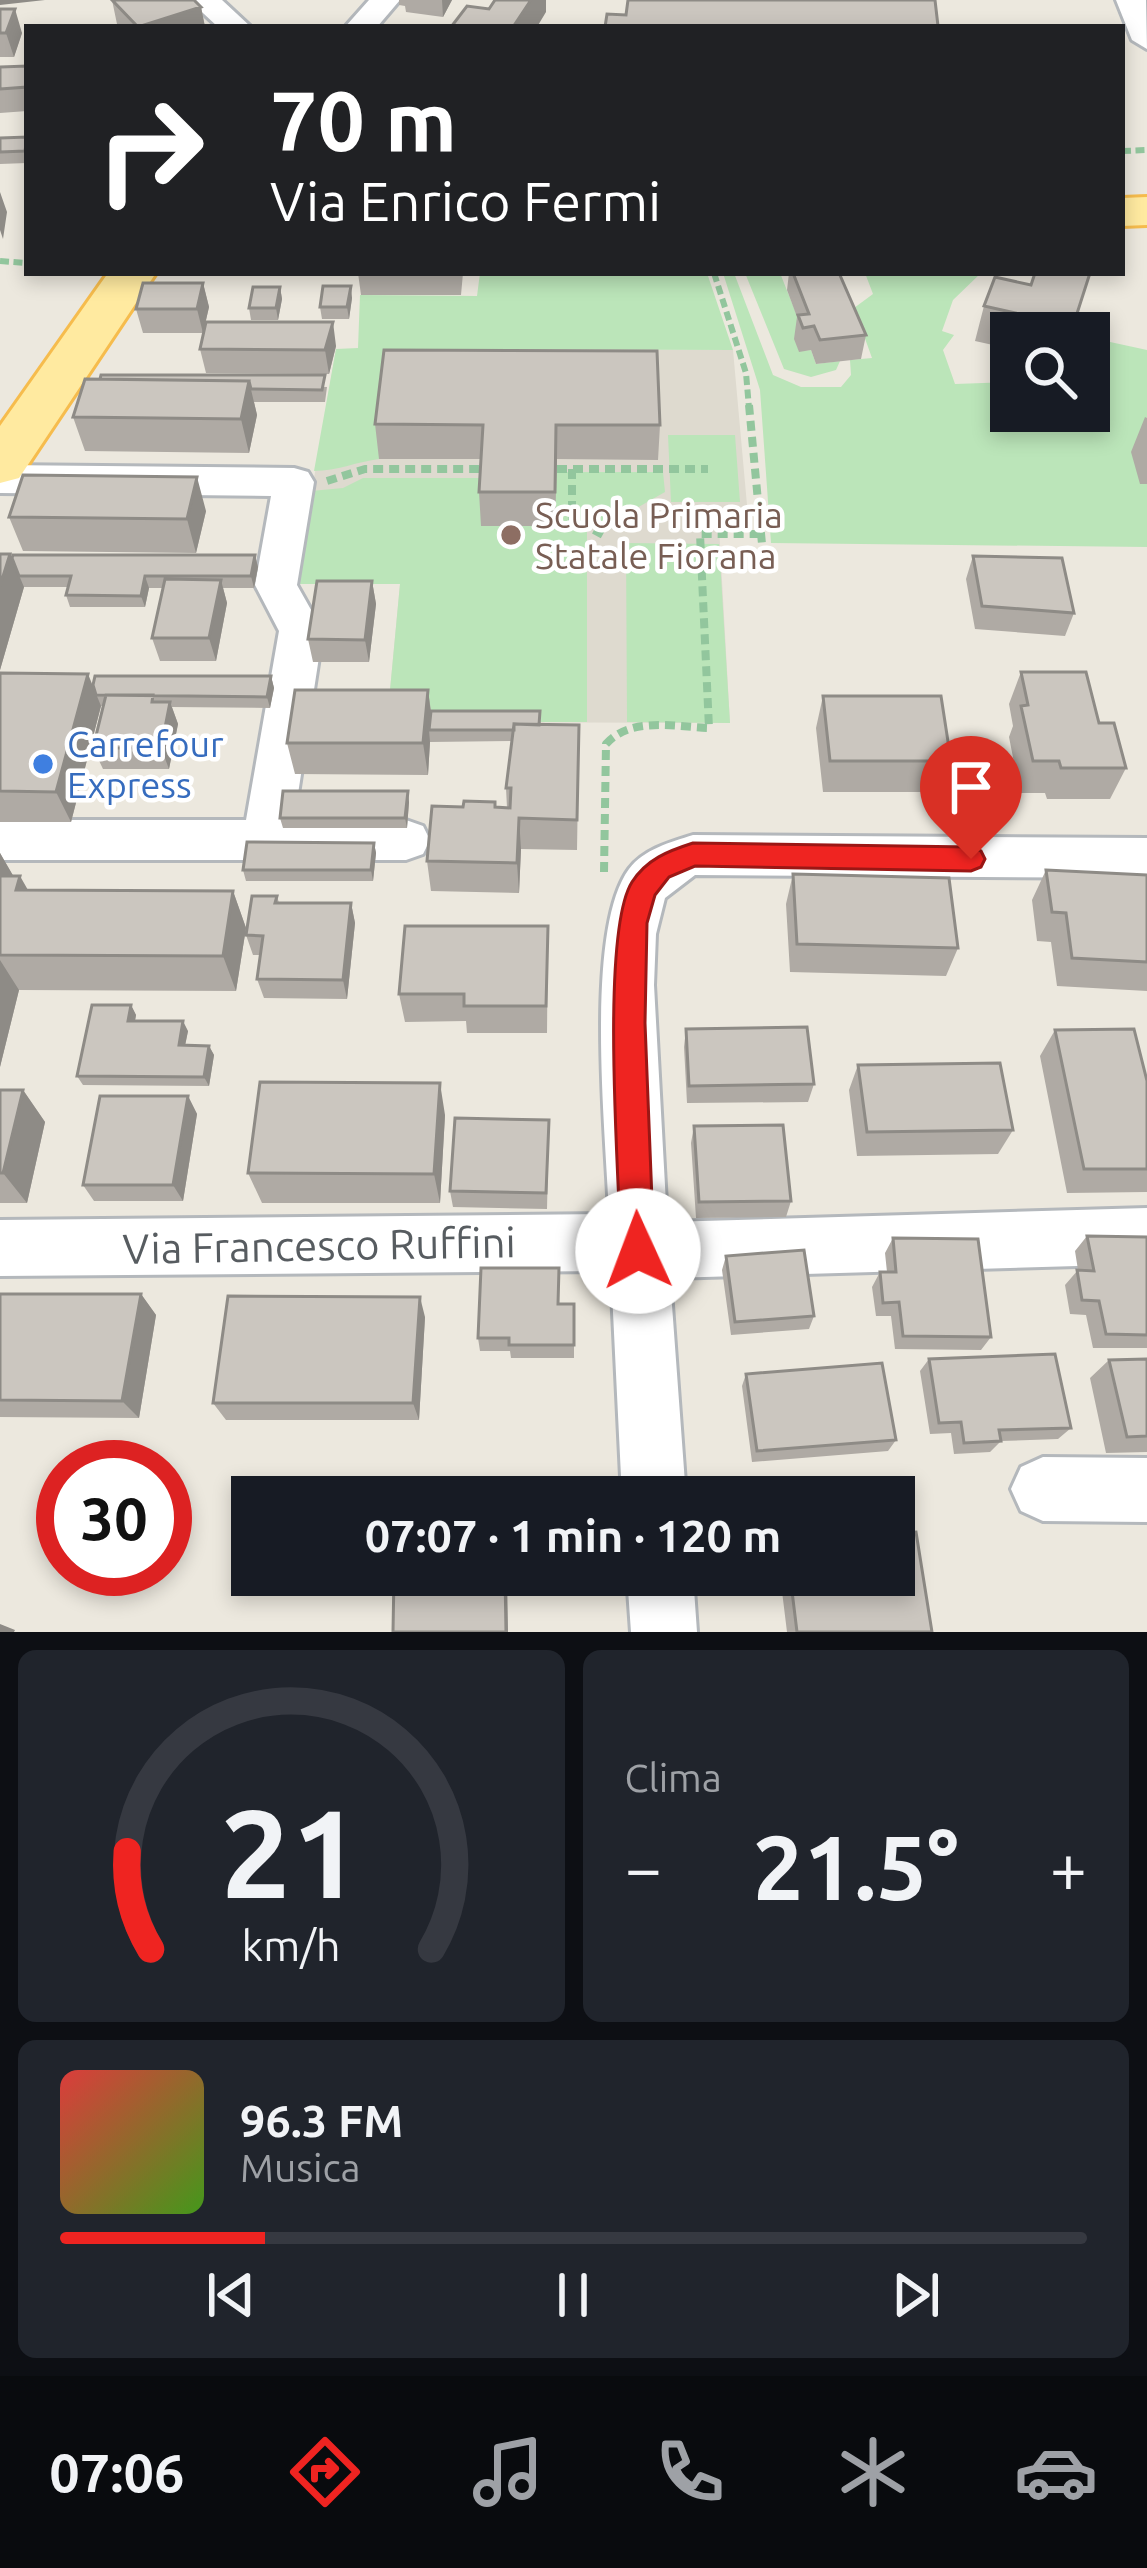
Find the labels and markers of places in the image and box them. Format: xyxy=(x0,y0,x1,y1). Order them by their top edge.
place label: Scuola Primaria Statale Fiorana xyxy=(535,494,783,576)
marker: Scuola Primaria Statale Fiorana xyxy=(498,522,524,548)
place label: Carrefour Express xyxy=(67,723,224,805)
pin xyxy=(920,736,1022,859)
marker: Carrefour Express xyxy=(30,751,56,777)

